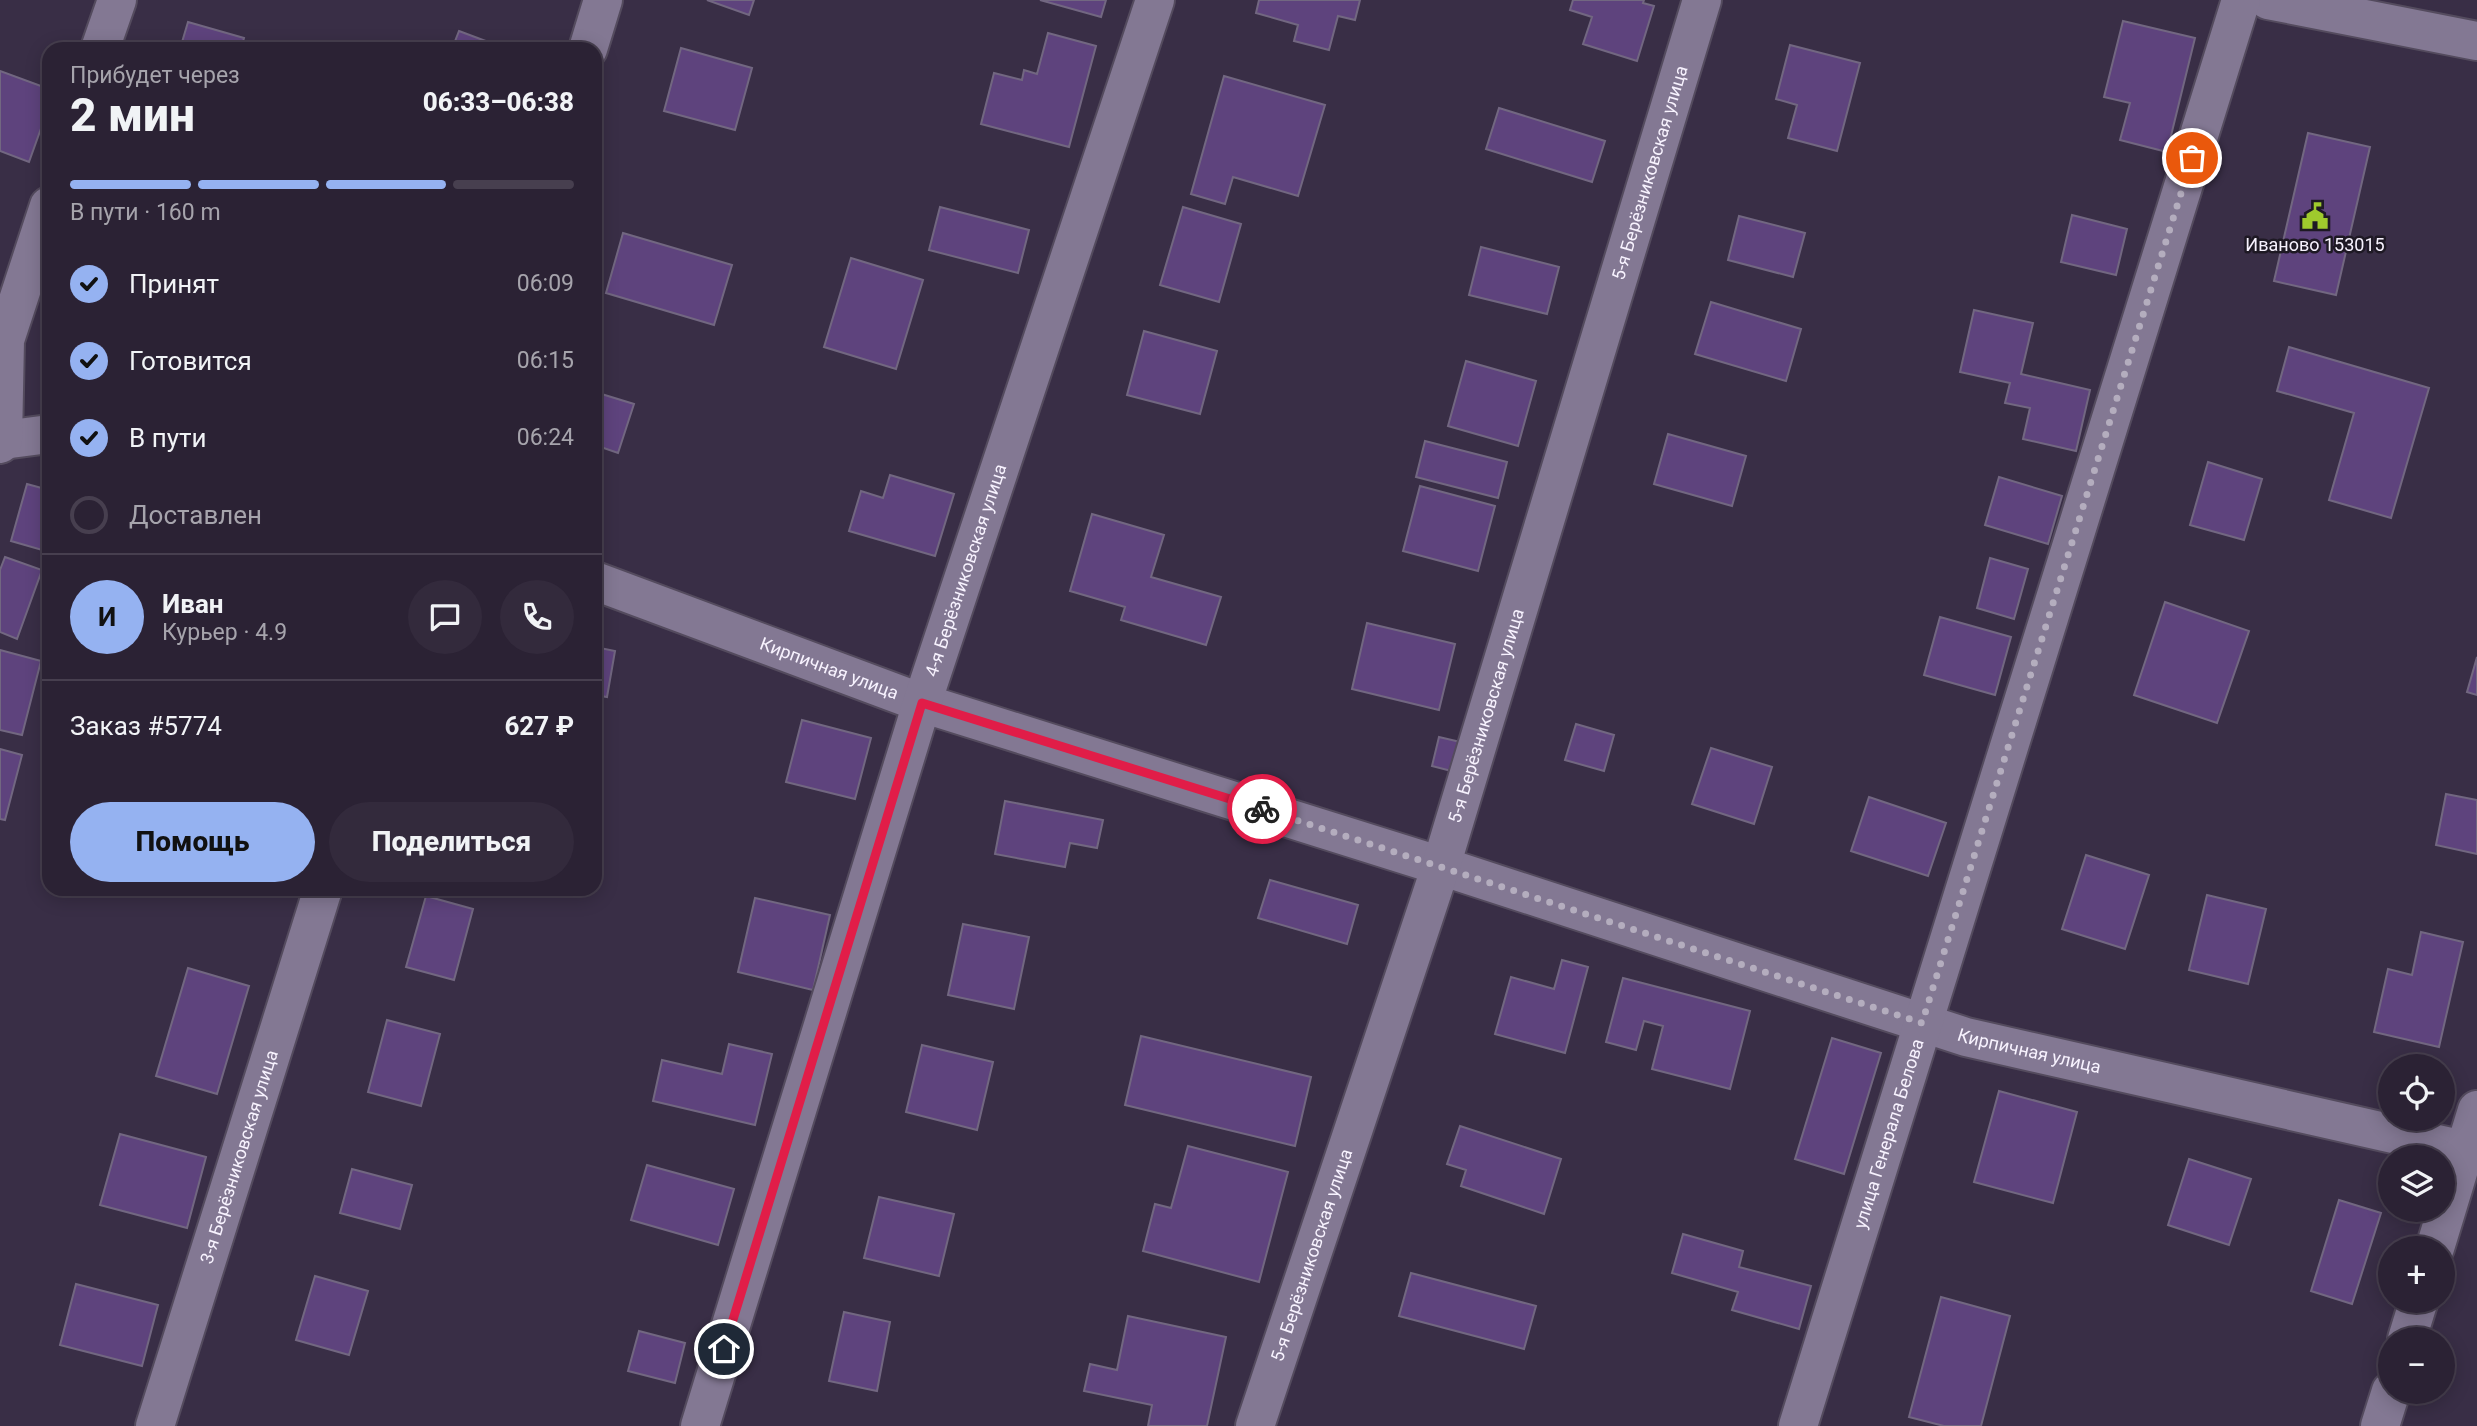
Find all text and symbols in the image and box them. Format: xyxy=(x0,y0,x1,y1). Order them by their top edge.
text: Прибудет через xyxy=(70,62,240,89)
street label: 5-я Берёзниковская улица xyxy=(1607,63,1692,282)
text: 06:33–06:38 xyxy=(423,87,574,117)
text: 2 мин xyxy=(70,88,195,142)
pin xyxy=(2162,128,2222,188)
icon: bag xyxy=(2173,139,2211,177)
text: В пути · 160 m xyxy=(70,199,221,226)
public building icon: Иваново 153015 xyxy=(2300,201,2330,231)
place label: Иваново 153015 xyxy=(2245,234,2385,255)
icon: check xyxy=(70,265,108,303)
text: Принят xyxy=(129,269,219,299)
text: 06:09 xyxy=(517,270,574,297)
icon: check xyxy=(70,342,108,380)
text: Готовится xyxy=(129,346,252,376)
text: 06:15 xyxy=(517,347,574,374)
icon: check xyxy=(70,419,108,457)
text: В пути xyxy=(129,423,206,453)
text: 06:24 xyxy=(517,424,574,451)
street label: 4-я Берёзниковская улица xyxy=(920,461,1010,679)
text: Доставлен xyxy=(129,500,262,530)
button: chat xyxy=(408,580,482,654)
button: phone xyxy=(500,580,574,654)
text: Иван xyxy=(162,589,224,619)
text: И xyxy=(98,602,116,632)
street label: 5-я Берёзниковская улица xyxy=(1444,606,1528,825)
text: Курьер · 4.9 xyxy=(162,619,287,646)
street label: Кирпичная улица xyxy=(757,632,902,703)
text: Заказ #5774 xyxy=(70,711,222,741)
text: 627 ₽ xyxy=(504,711,574,741)
courier xyxy=(1227,774,1297,844)
icon: bike xyxy=(1243,790,1281,828)
button: Помощь xyxy=(70,802,315,882)
button: Поделиться xyxy=(329,802,574,882)
street label: Кирпичная улица xyxy=(1955,1024,2103,1077)
street label: улица Генерала Белова xyxy=(1849,1036,1928,1231)
street label: 3-я Берёзниковская улица xyxy=(195,1047,282,1266)
map controls xyxy=(2378,1054,2455,1404)
button: locate xyxy=(2378,1054,2455,1131)
button: layers xyxy=(2378,1145,2455,1222)
street label: 5-я Берёзниковская улица xyxy=(1266,1146,1356,1364)
button: + xyxy=(2378,1236,2455,1313)
pin xyxy=(694,1319,754,1379)
button: − xyxy=(2378,1327,2455,1404)
icon: home xyxy=(705,1330,743,1368)

